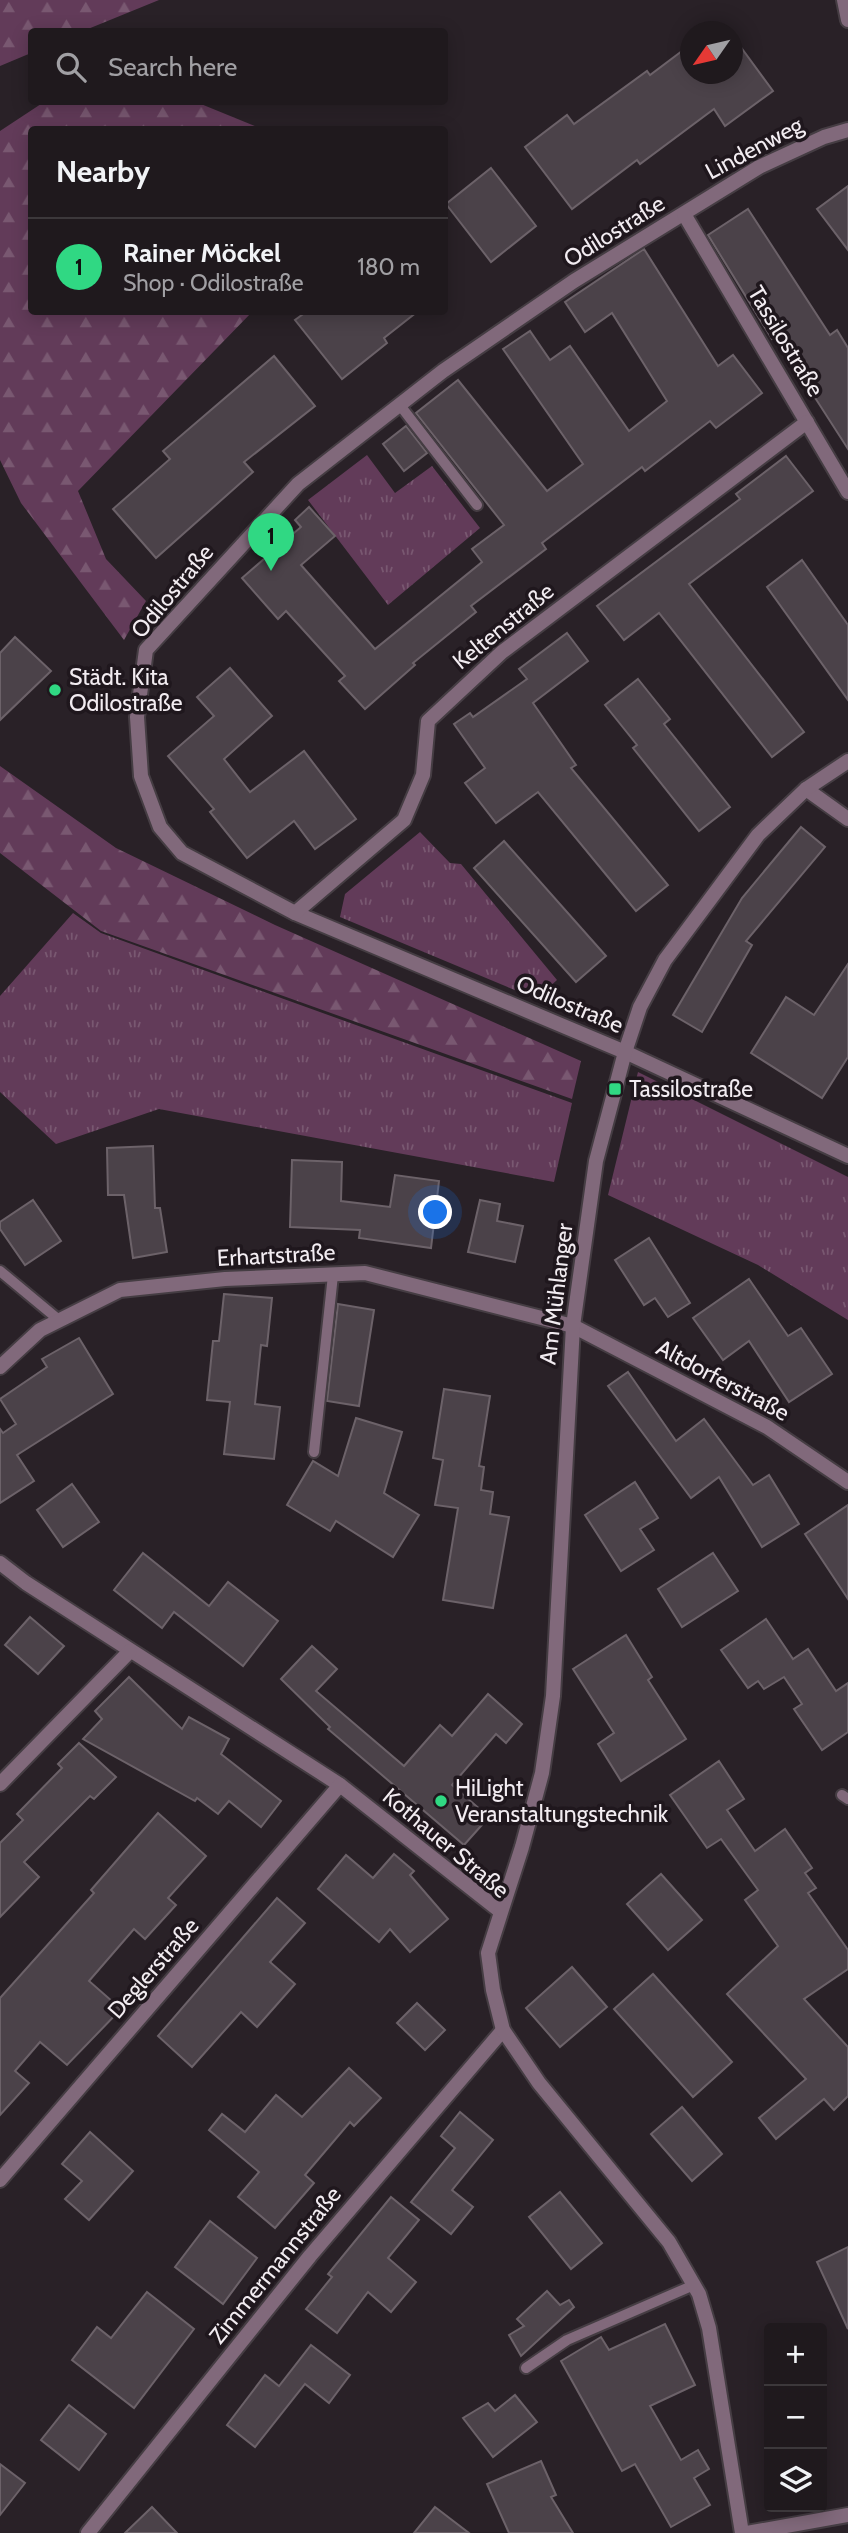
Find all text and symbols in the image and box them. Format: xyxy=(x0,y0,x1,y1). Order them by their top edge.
north arrow xyxy=(680,21,743,84)
search box xyxy=(28,28,448,105)
icon: search xyxy=(52,48,90,86)
text: Search here xyxy=(108,51,237,83)
street label: Lindenweg xyxy=(701,110,808,185)
text: Nearby xyxy=(56,153,150,190)
street label: Odilostraße xyxy=(558,189,670,273)
text: Rainer Möckel xyxy=(123,237,281,269)
text: 1 xyxy=(75,253,83,281)
text: 180 m xyxy=(357,253,420,281)
text: Shop · Odilostraße xyxy=(123,269,304,297)
street label: Tassilostraße xyxy=(742,281,830,402)
pin: 1 xyxy=(248,513,294,571)
street label: Odilostraße xyxy=(125,538,219,643)
street label: Keltenstraße xyxy=(447,577,559,675)
place label: Städt. Kita Odilostraße xyxy=(69,663,183,717)
marker: Städt. Kita Odilostraße xyxy=(47,682,63,698)
street label: Odilostraße xyxy=(512,969,628,1039)
place label: Tassilostraße xyxy=(629,1075,753,1103)
marker: Tassilostraße xyxy=(607,1081,623,1097)
your location xyxy=(418,1195,452,1229)
street label: Am Mühlanger xyxy=(533,1221,579,1366)
street label: Erhartstraße xyxy=(216,1238,336,1272)
street label: Altdorferstraße xyxy=(652,1333,794,1427)
place label: HiLight Veranstaltungstechnik xyxy=(455,1774,669,1828)
street label: Kothauer Straße xyxy=(377,1782,515,1904)
marker: HiLight Veranstaltungstechnik xyxy=(433,1793,449,1809)
street label: Deglerstraße xyxy=(102,1912,205,2024)
street label: Zimmermannstraße xyxy=(203,2181,347,2349)
map controls xyxy=(764,2323,827,2512)
button: + xyxy=(764,2323,827,2386)
button: − xyxy=(764,2386,827,2449)
button: layers xyxy=(764,2449,827,2512)

